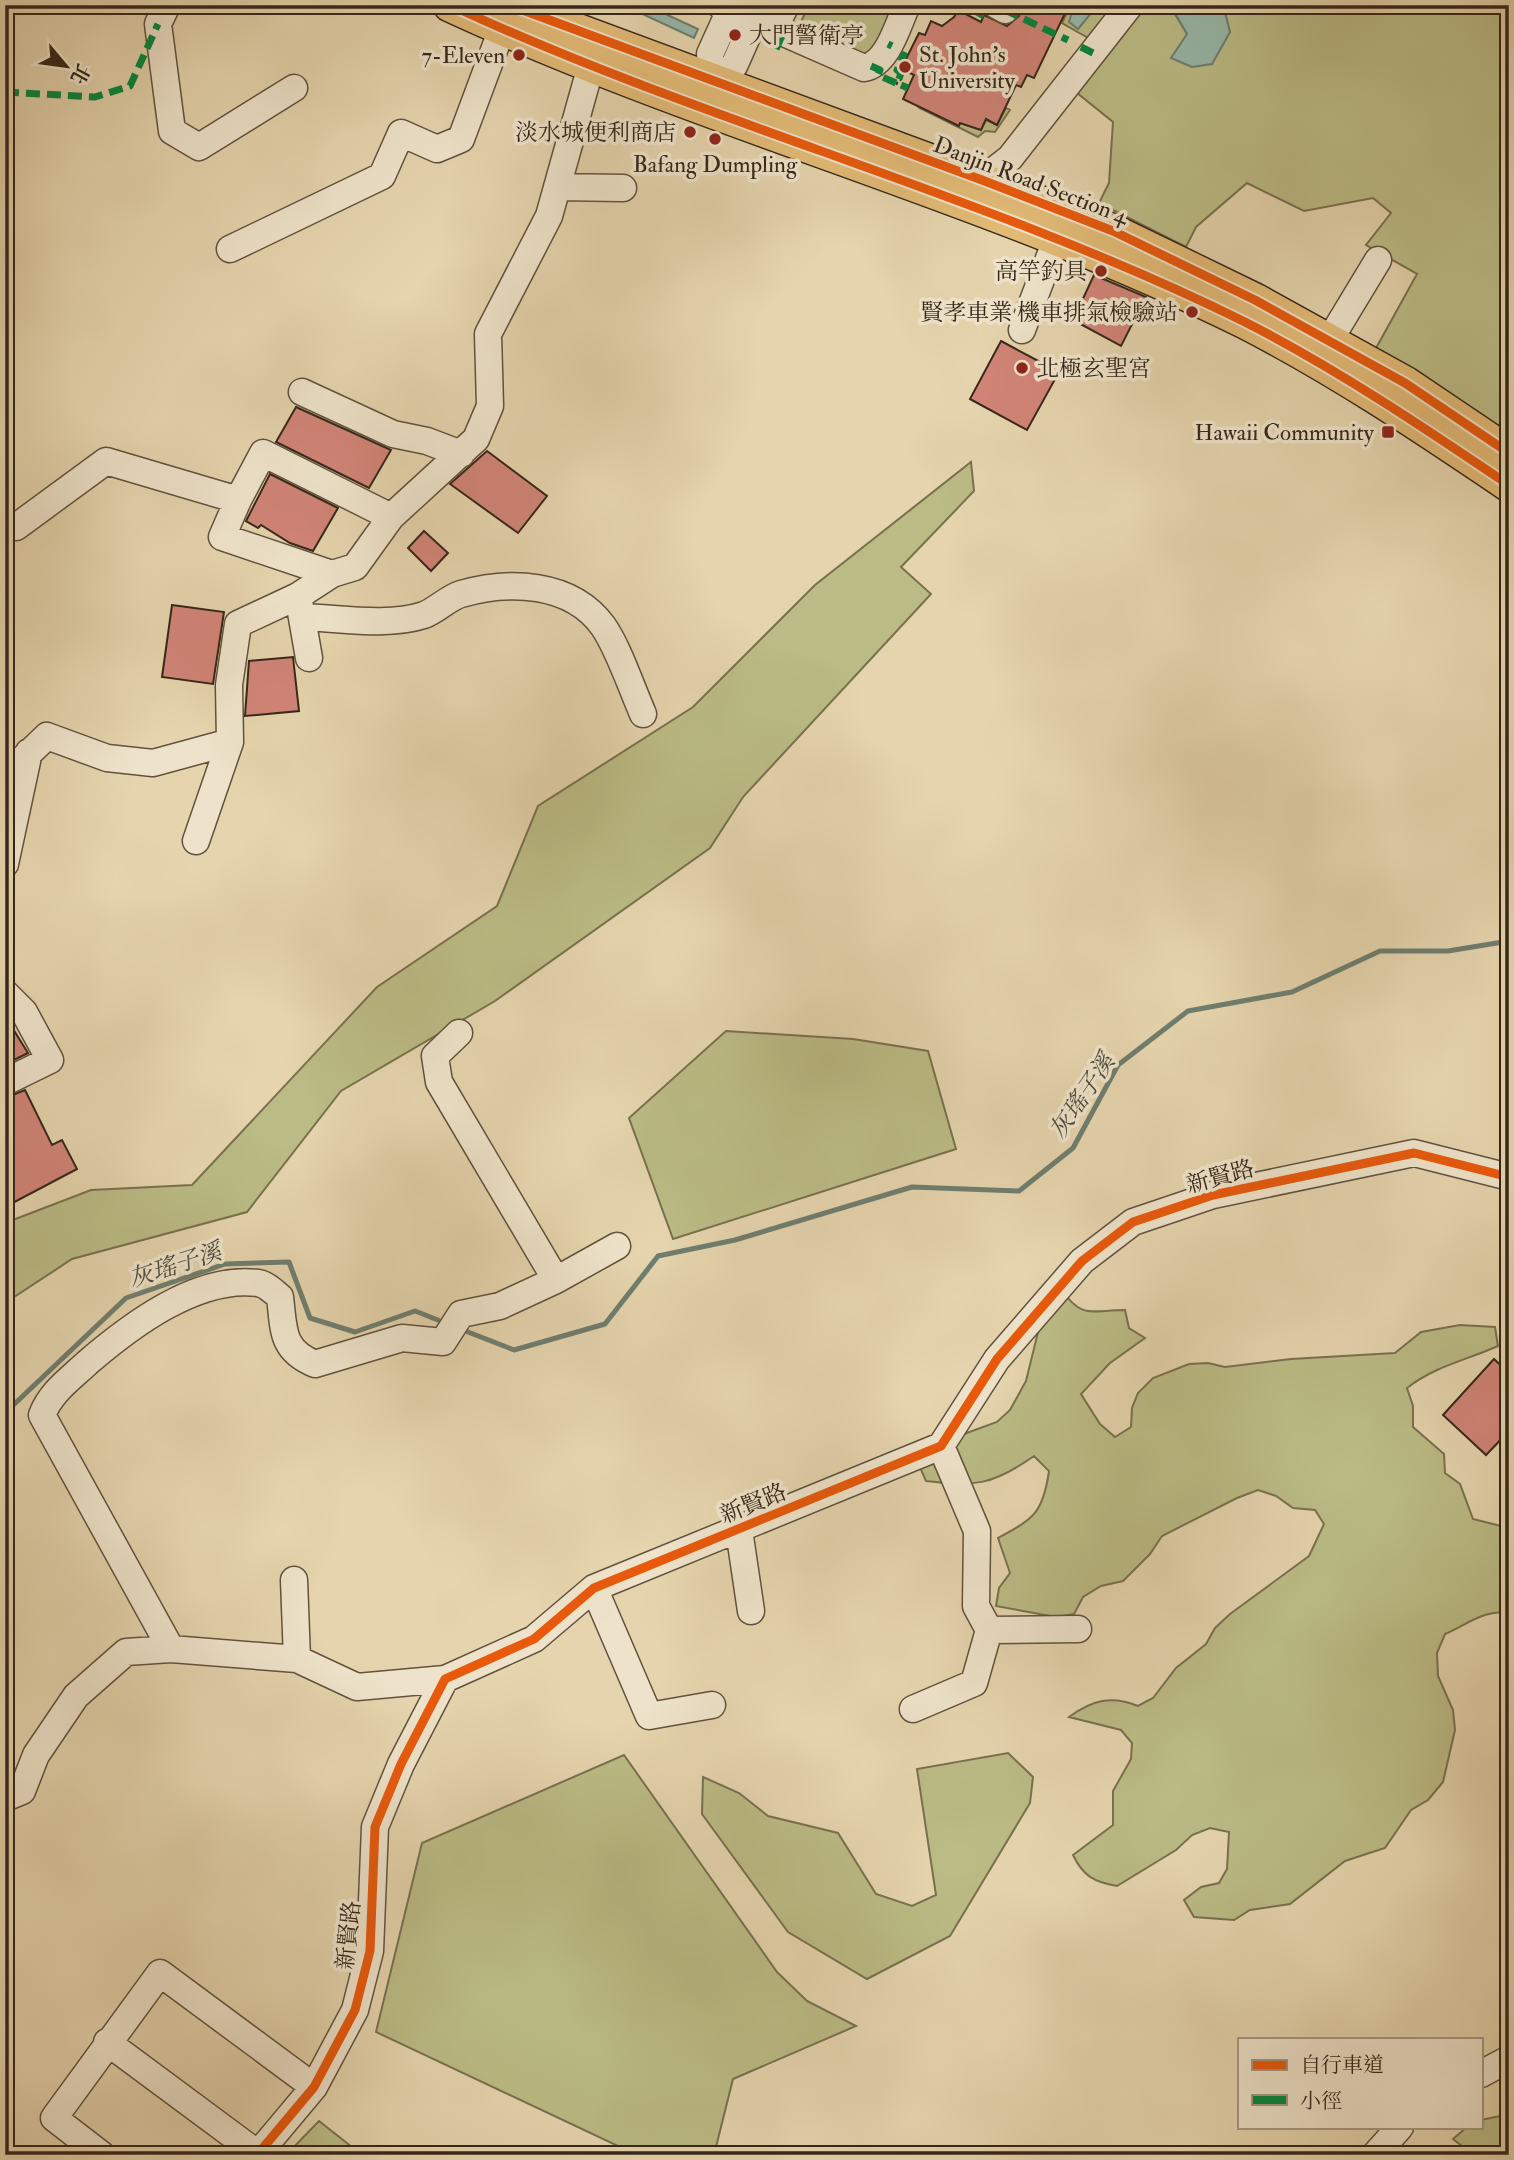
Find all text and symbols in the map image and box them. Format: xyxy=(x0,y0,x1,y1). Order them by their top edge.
place label: 大門警衛亭 xyxy=(749,21,864,50)
marker: 大門警衛亭 xyxy=(727,27,743,43)
north arrow xyxy=(32,32,102,102)
place label: St. John's University xyxy=(919,40,1016,95)
place label: 7-Eleven xyxy=(422,41,505,70)
marker: 7-Eleven xyxy=(511,47,527,63)
marker: St. John's University xyxy=(897,59,913,75)
text: 北 xyxy=(65,60,95,88)
place label: 淡水城便利商店 xyxy=(515,118,676,147)
marker: 淡水城便利商店 xyxy=(682,124,698,140)
street label: Danjin Road Section 4 xyxy=(929,130,1134,232)
marker: Bafang Dumpling xyxy=(707,131,723,147)
place label: Bafang Dumpling xyxy=(633,150,798,180)
place label: 高竿釣具 xyxy=(995,257,1087,286)
marker: 高竿釣具 xyxy=(1093,263,1109,279)
place label: 賢孝車業 機車排氣檢驗站 xyxy=(920,298,1178,327)
marker: 賢孝車業 機車排氣檢驗站 xyxy=(1184,304,1200,320)
place label: 北極玄聖宮 xyxy=(1036,354,1151,383)
marker: 北極玄聖宮 xyxy=(1014,360,1030,376)
place label: Hawaii Community xyxy=(1195,418,1375,447)
marker: Hawaii Community xyxy=(1380,424,1396,440)
water label: 灰瑤子溪 xyxy=(1043,1045,1124,1145)
street label: 新賢路 xyxy=(1183,1154,1257,1199)
water label: 灰瑤子溪 xyxy=(125,1235,228,1295)
street label: 新賢路 xyxy=(716,1477,791,1530)
street label: 新賢路 xyxy=(330,1899,367,1971)
legend xyxy=(1238,2038,1482,2128)
text: 自行車道 xyxy=(1300,2052,1384,2079)
text: 小徑 xyxy=(1300,2088,1342,2115)

